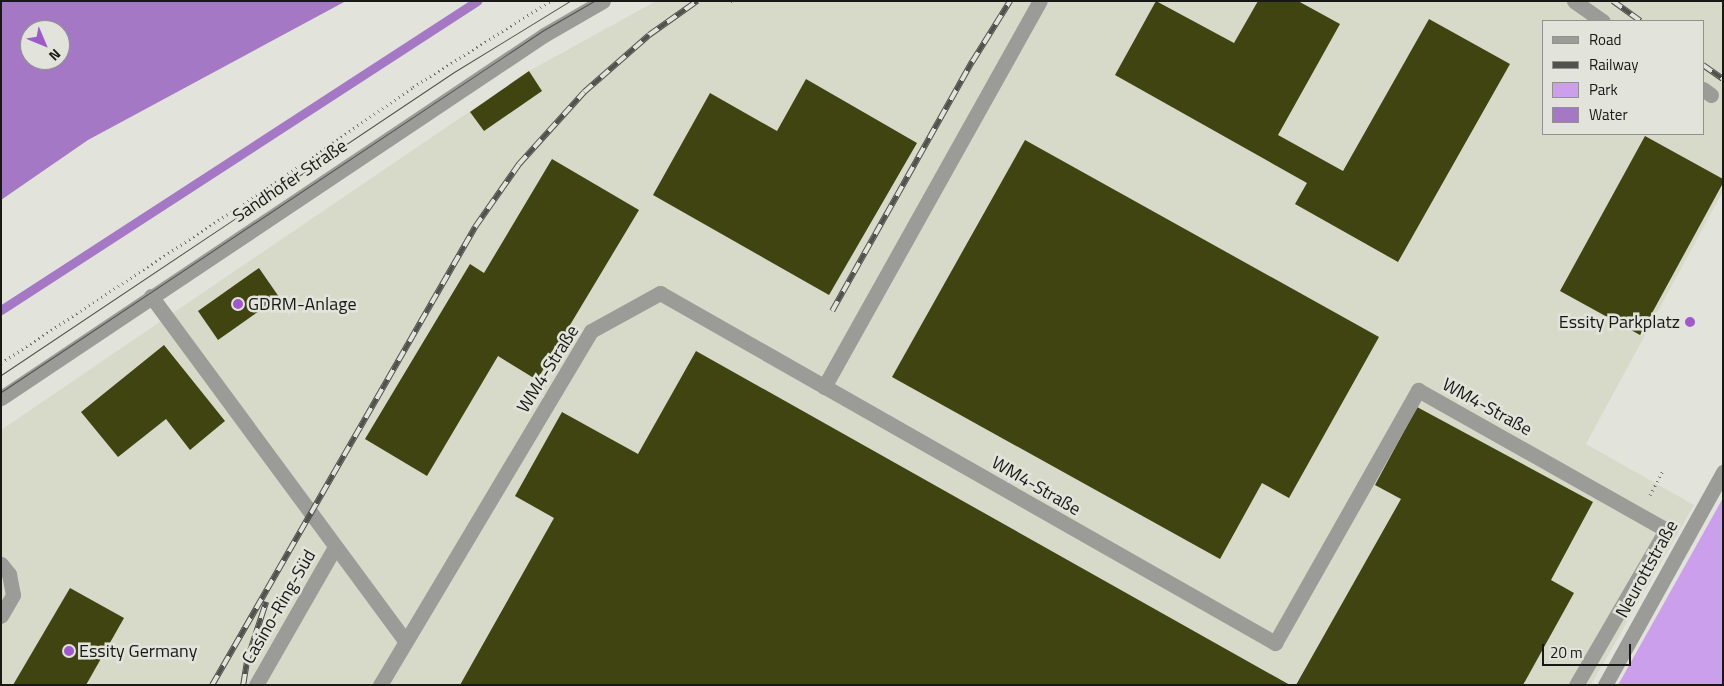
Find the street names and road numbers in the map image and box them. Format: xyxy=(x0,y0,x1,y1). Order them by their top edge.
street label: Sandhofer Straße xyxy=(229,135,351,227)
street label: WM4-Straße xyxy=(513,321,583,417)
street label: WM4-Straße xyxy=(1438,374,1536,440)
street label: WM4-Straße xyxy=(988,452,1084,520)
street label: Neurottstraße xyxy=(1611,516,1683,622)
street label: Casino-Ring-Süd xyxy=(238,546,320,668)

